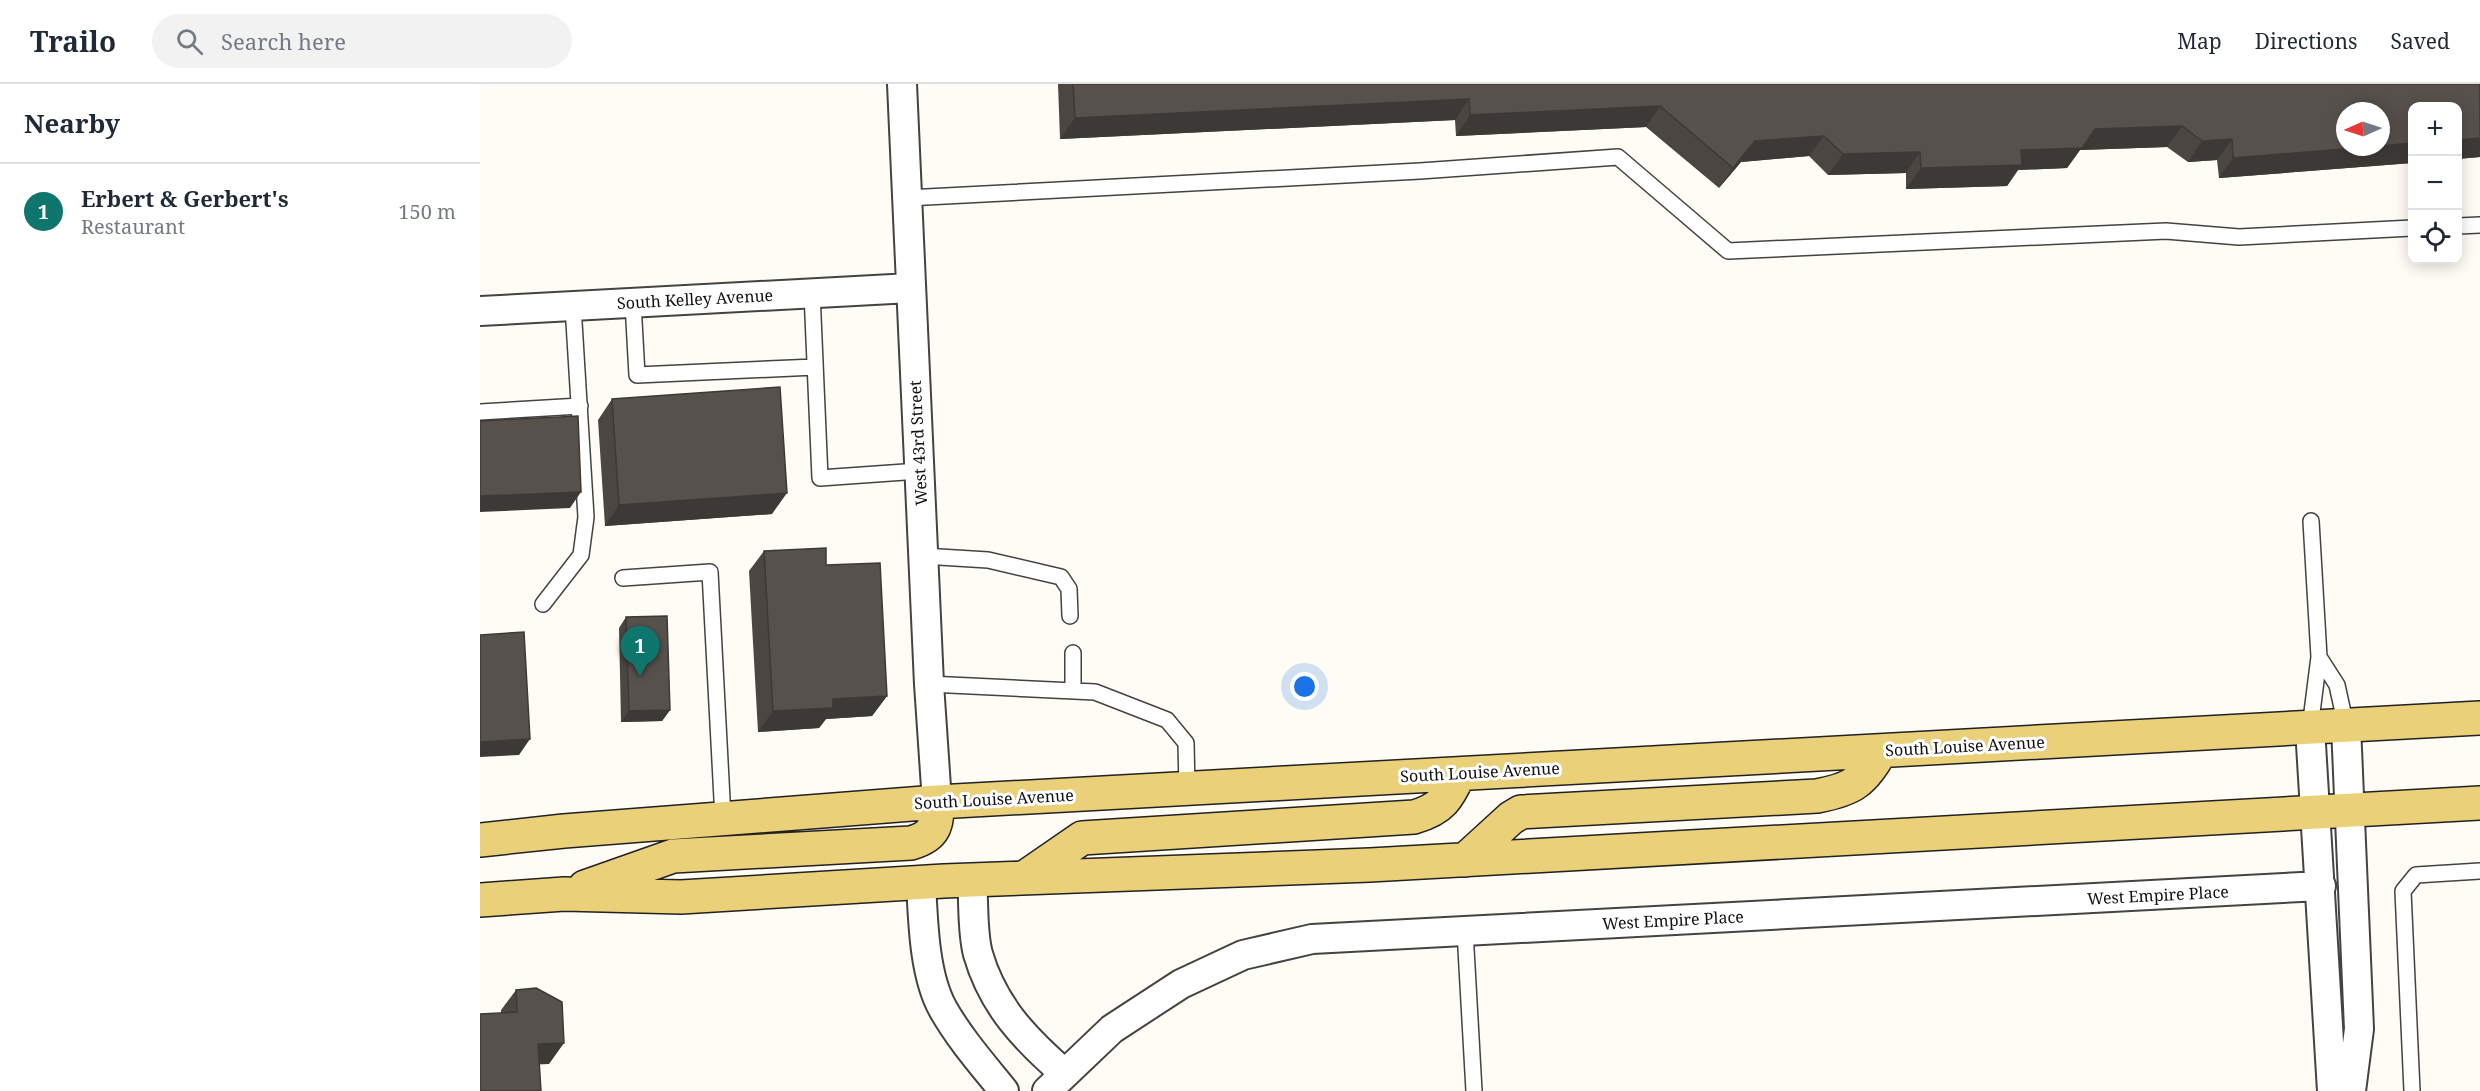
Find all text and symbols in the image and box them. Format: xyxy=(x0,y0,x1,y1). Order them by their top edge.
search box xyxy=(152,14,572,68)
text: Trailo xyxy=(30,22,116,60)
icon: search xyxy=(173,25,206,58)
text: Search here xyxy=(221,26,346,56)
text: Map xyxy=(2177,27,2222,55)
text: Directions xyxy=(2255,27,2357,55)
text: Saved xyxy=(2390,27,2450,55)
north arrow xyxy=(2336,102,2390,156)
map controls xyxy=(2408,102,2462,264)
button: + xyxy=(2408,102,2462,156)
text: Nearby xyxy=(24,105,120,141)
button: − xyxy=(2408,156,2462,210)
text: Erbert & Gerbert's xyxy=(81,183,288,213)
text: 1 xyxy=(38,198,49,225)
text: 150 m xyxy=(398,198,456,225)
button: locate xyxy=(2408,210,2462,264)
text: Restaurant xyxy=(81,213,185,240)
street label: South Kelley Avenue xyxy=(616,284,774,314)
street label: West 43rd Street xyxy=(904,379,932,506)
pin: 1 xyxy=(620,626,660,676)
your location xyxy=(1290,672,1319,701)
street label: South Louise Avenue xyxy=(1885,731,2045,761)
street label: South Louise Avenue xyxy=(1400,757,1560,787)
street label: South Louise Avenue xyxy=(914,784,1074,814)
street label: West Empire Place xyxy=(2087,880,2229,910)
street label: West Empire Place xyxy=(1602,905,1744,935)

